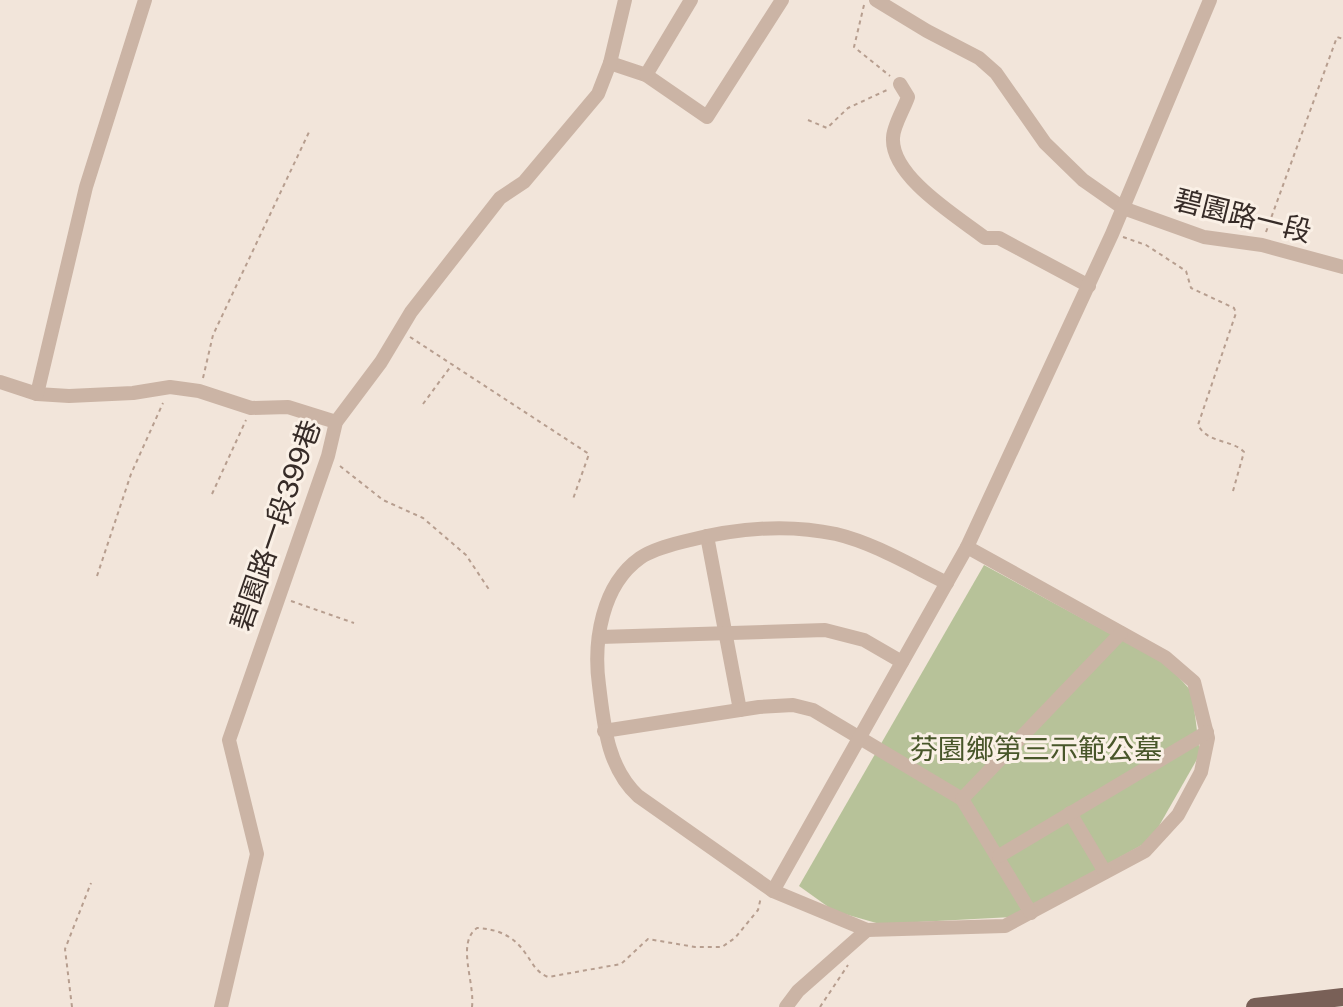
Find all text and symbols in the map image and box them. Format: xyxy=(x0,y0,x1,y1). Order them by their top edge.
street label: 碧園路一段 xyxy=(1171,182,1315,248)
street label: 碧園路一段399巷 xyxy=(224,416,326,634)
park label: 芬園鄉第三示範公墓 xyxy=(910,732,1162,765)

